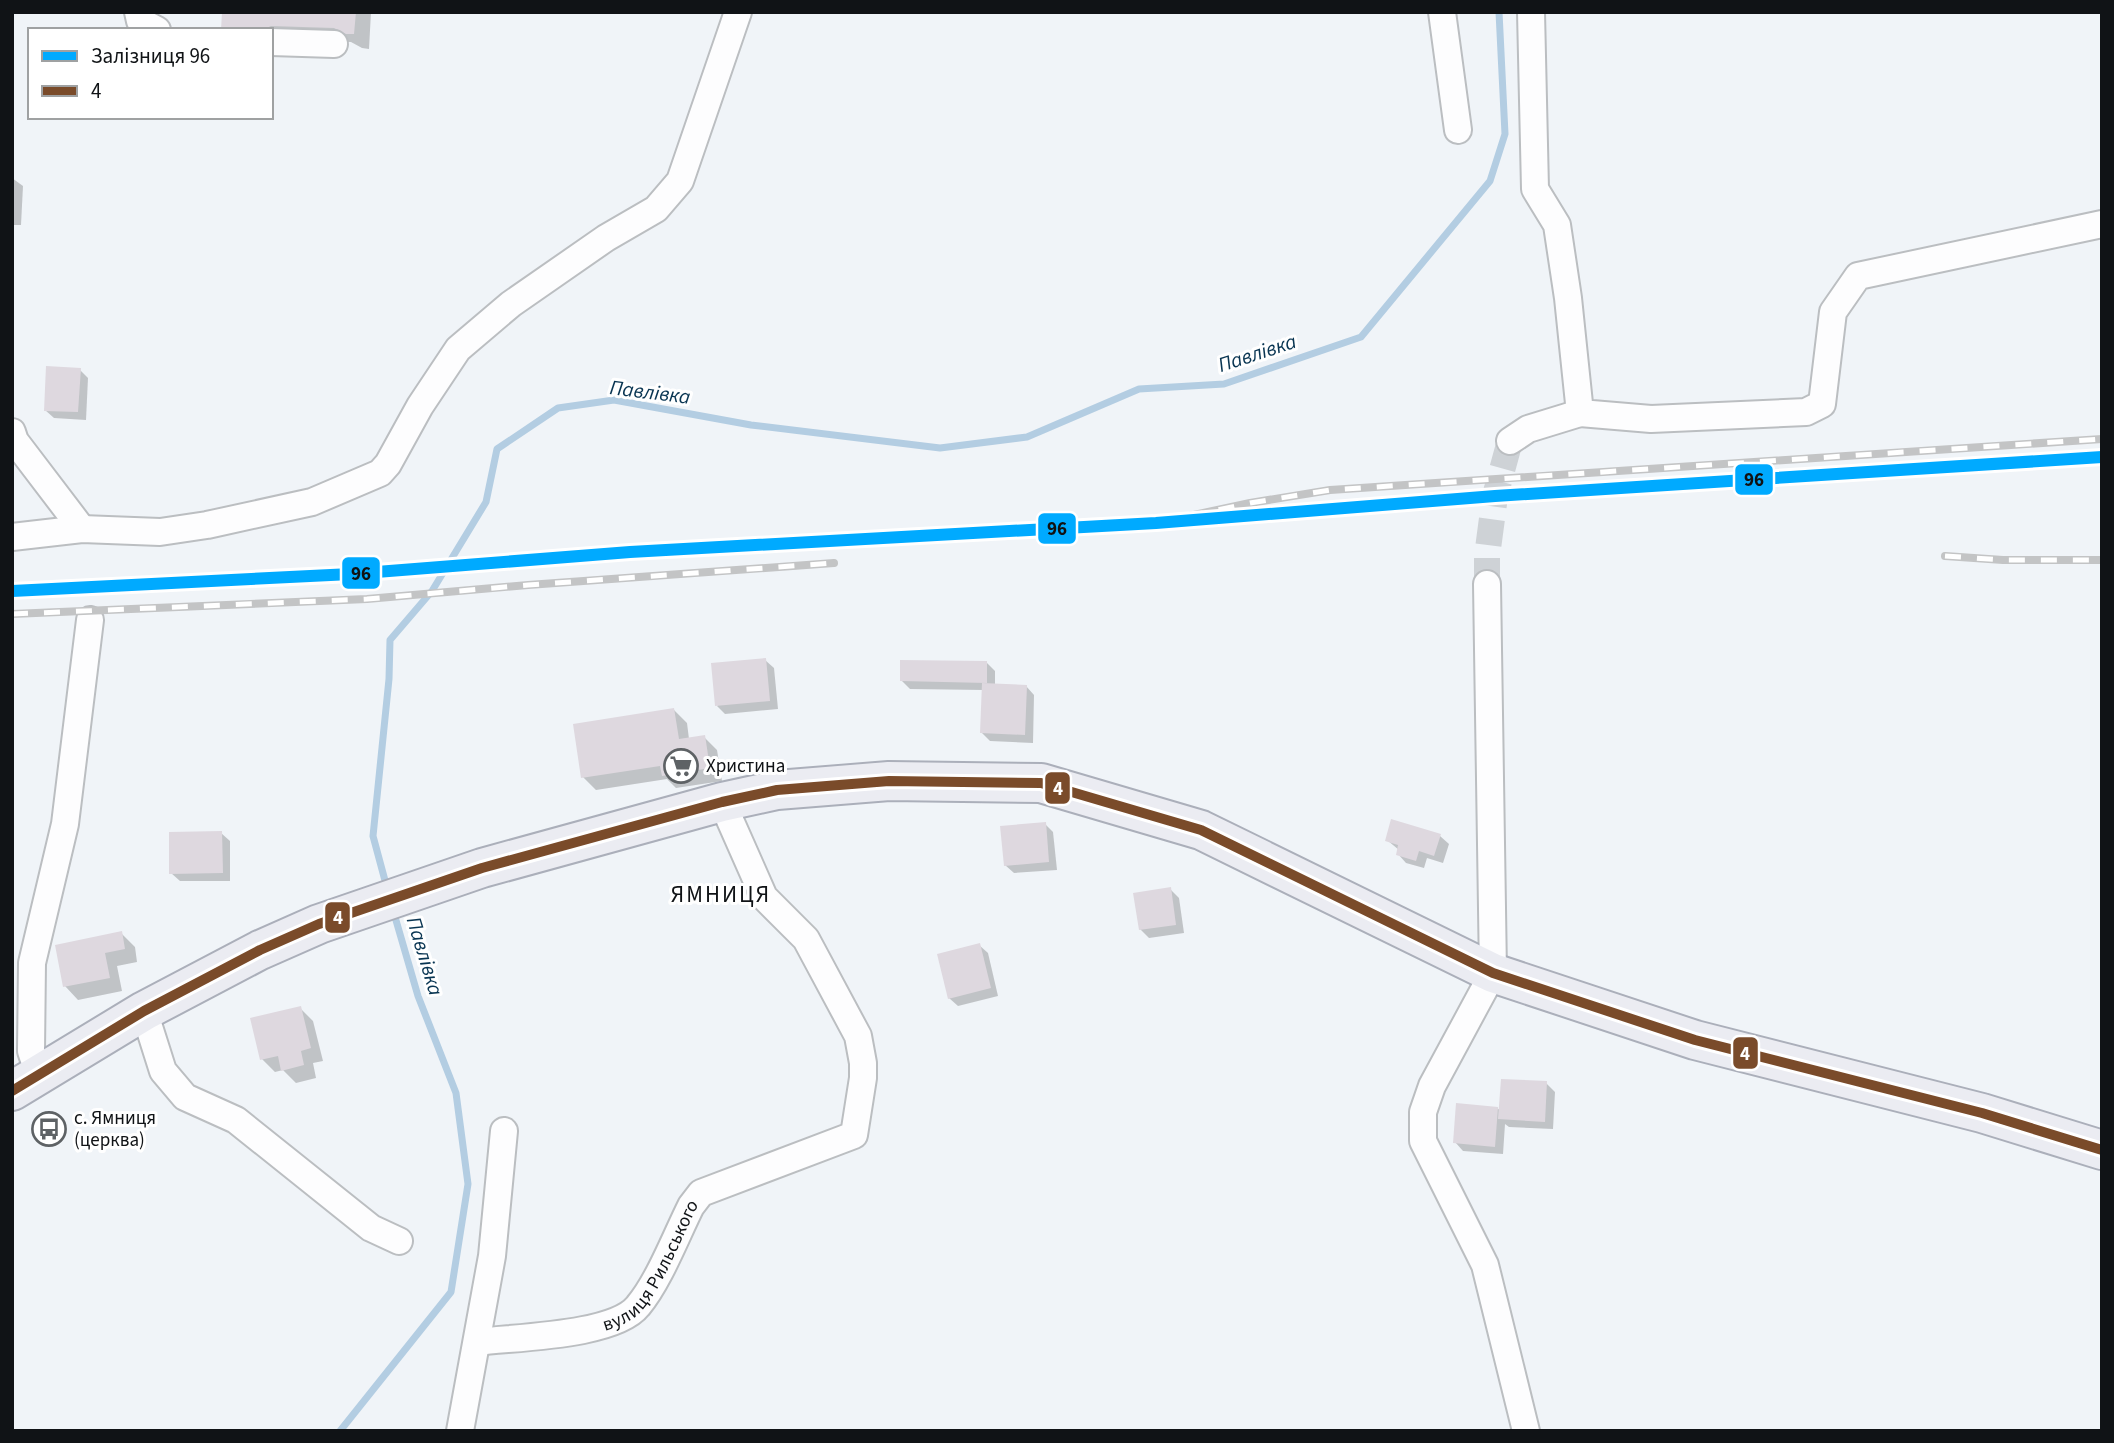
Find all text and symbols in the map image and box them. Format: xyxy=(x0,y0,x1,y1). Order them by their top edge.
legend xyxy=(28,28,273,119)
text: Залізниця 96 xyxy=(91,41,210,71)
text: 4 xyxy=(91,76,101,106)
water label: Павлівка xyxy=(1214,326,1300,380)
water label: Павлівка xyxy=(608,372,692,412)
line badge: 96 xyxy=(1734,463,1774,496)
text: 96 xyxy=(1744,467,1764,494)
line badge: 96 xyxy=(1037,512,1077,545)
text: 96 xyxy=(1047,516,1067,543)
line badge: 96 xyxy=(341,556,381,590)
text: 96 xyxy=(351,561,371,588)
supermarket icon: Христина xyxy=(662,747,700,785)
place label: Христина xyxy=(706,753,785,780)
line badge: 4 xyxy=(1044,771,1071,805)
text: 4 xyxy=(1053,776,1063,803)
district label: ЯМНИЦЯ xyxy=(671,878,771,911)
line badge: 4 xyxy=(324,901,351,934)
text: 4 xyxy=(333,905,343,932)
water label: Павлівка xyxy=(399,913,451,999)
line badge: 4 xyxy=(1732,1036,1759,1070)
text: 4 xyxy=(1740,1041,1750,1068)
place label: с. Ямниця (церква) xyxy=(74,1105,156,1154)
bus stop icon: с. Ямниця (церква) xyxy=(30,1110,68,1148)
street label: вулиця Рильського xyxy=(599,1194,705,1338)

